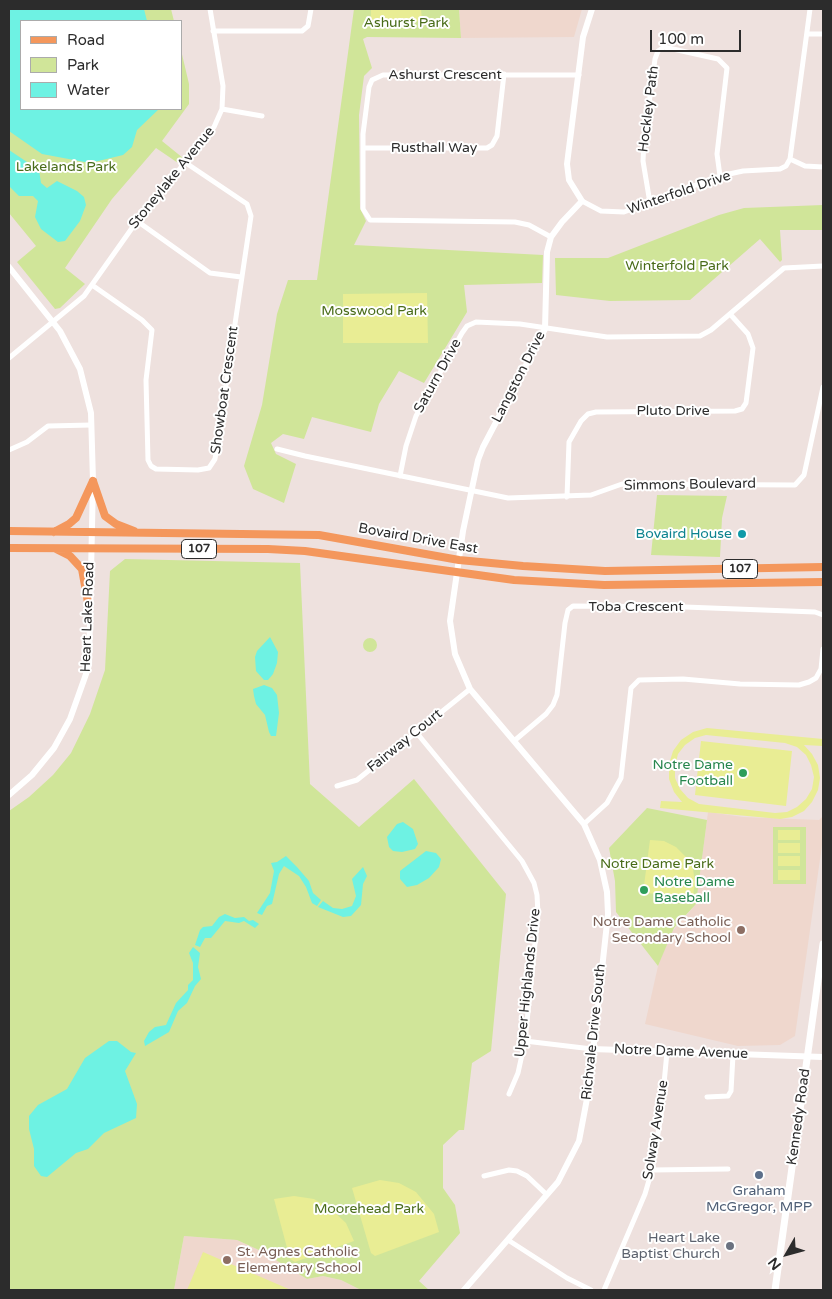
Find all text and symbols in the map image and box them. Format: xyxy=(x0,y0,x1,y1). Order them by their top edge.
park label: Ashurst Park xyxy=(363,15,449,31)
legend xyxy=(20,20,182,110)
scale bar xyxy=(652,20,743,52)
text: 100 m xyxy=(658,30,704,48)
text: Road xyxy=(67,31,105,49)
text: Park xyxy=(67,56,99,74)
street label: Hockley Path xyxy=(635,65,663,153)
street label: Ashurst Crescent xyxy=(388,67,502,83)
text: Water xyxy=(67,81,110,99)
street label: Stoneylake Avenue xyxy=(126,124,218,232)
street label: Rusthall Way xyxy=(391,140,477,156)
park label: Lakelands Park xyxy=(16,159,116,175)
street label: Winterfold Drive xyxy=(625,167,733,219)
park label: Winterfold Park xyxy=(625,258,729,274)
park label: Mosswood Park xyxy=(321,303,427,319)
street label: Showboat Crescent xyxy=(208,325,242,455)
street label: Langston Drive xyxy=(489,328,549,426)
street label: Saturn Drive xyxy=(411,336,465,416)
street label: Pluto Drive xyxy=(636,403,710,419)
street label: Simmons Boulevard xyxy=(624,475,756,495)
street label: Bovaird Drive East xyxy=(357,520,479,558)
place label: Bovaird House xyxy=(636,526,732,542)
marker: Bovaird House xyxy=(736,528,748,540)
road number: 107 xyxy=(182,540,216,558)
road number: 107 xyxy=(722,560,758,578)
street label: Heart Lake Road xyxy=(78,561,98,673)
street label: Toba Crescent xyxy=(589,599,683,615)
street label: Fairway Court xyxy=(364,706,446,776)
place label: Notre Dame Football xyxy=(652,757,733,790)
marker: Notre Dame Football xyxy=(737,767,749,779)
park label: Notre Dame Park xyxy=(600,856,714,872)
place label: Notre Dame Baseball xyxy=(654,874,735,906)
marker: Notre Dame Baseball xyxy=(638,884,650,896)
street label: Upper Highlands Drive xyxy=(512,908,544,1058)
place label: Notre Dame Catholic Secondary School xyxy=(593,914,731,946)
marker: Notre Dame Catholic Secondary School xyxy=(735,924,747,936)
street label: Richvale Drive South xyxy=(578,963,610,1101)
street label: Notre Dame Avenue xyxy=(614,1041,748,1063)
street label: Kennedy Road xyxy=(784,1068,814,1166)
street label: Solway Avenue xyxy=(640,1079,672,1181)
marker: Graham McGregor, MPP xyxy=(753,1169,765,1181)
place label: Graham McGregor, MPP xyxy=(706,1183,812,1216)
park label: Moorehead Park xyxy=(314,1201,424,1217)
north arrow xyxy=(762,1229,812,1279)
place label: Heart Lake Baptist Church xyxy=(621,1230,720,1262)
marker: Heart Lake Baptist Church xyxy=(724,1240,736,1252)
place label: St. Agnes Catholic Elementary School xyxy=(237,1244,361,1276)
marker: St. Agnes Catholic Elementary School xyxy=(221,1254,233,1266)
text: N xyxy=(765,1254,785,1273)

